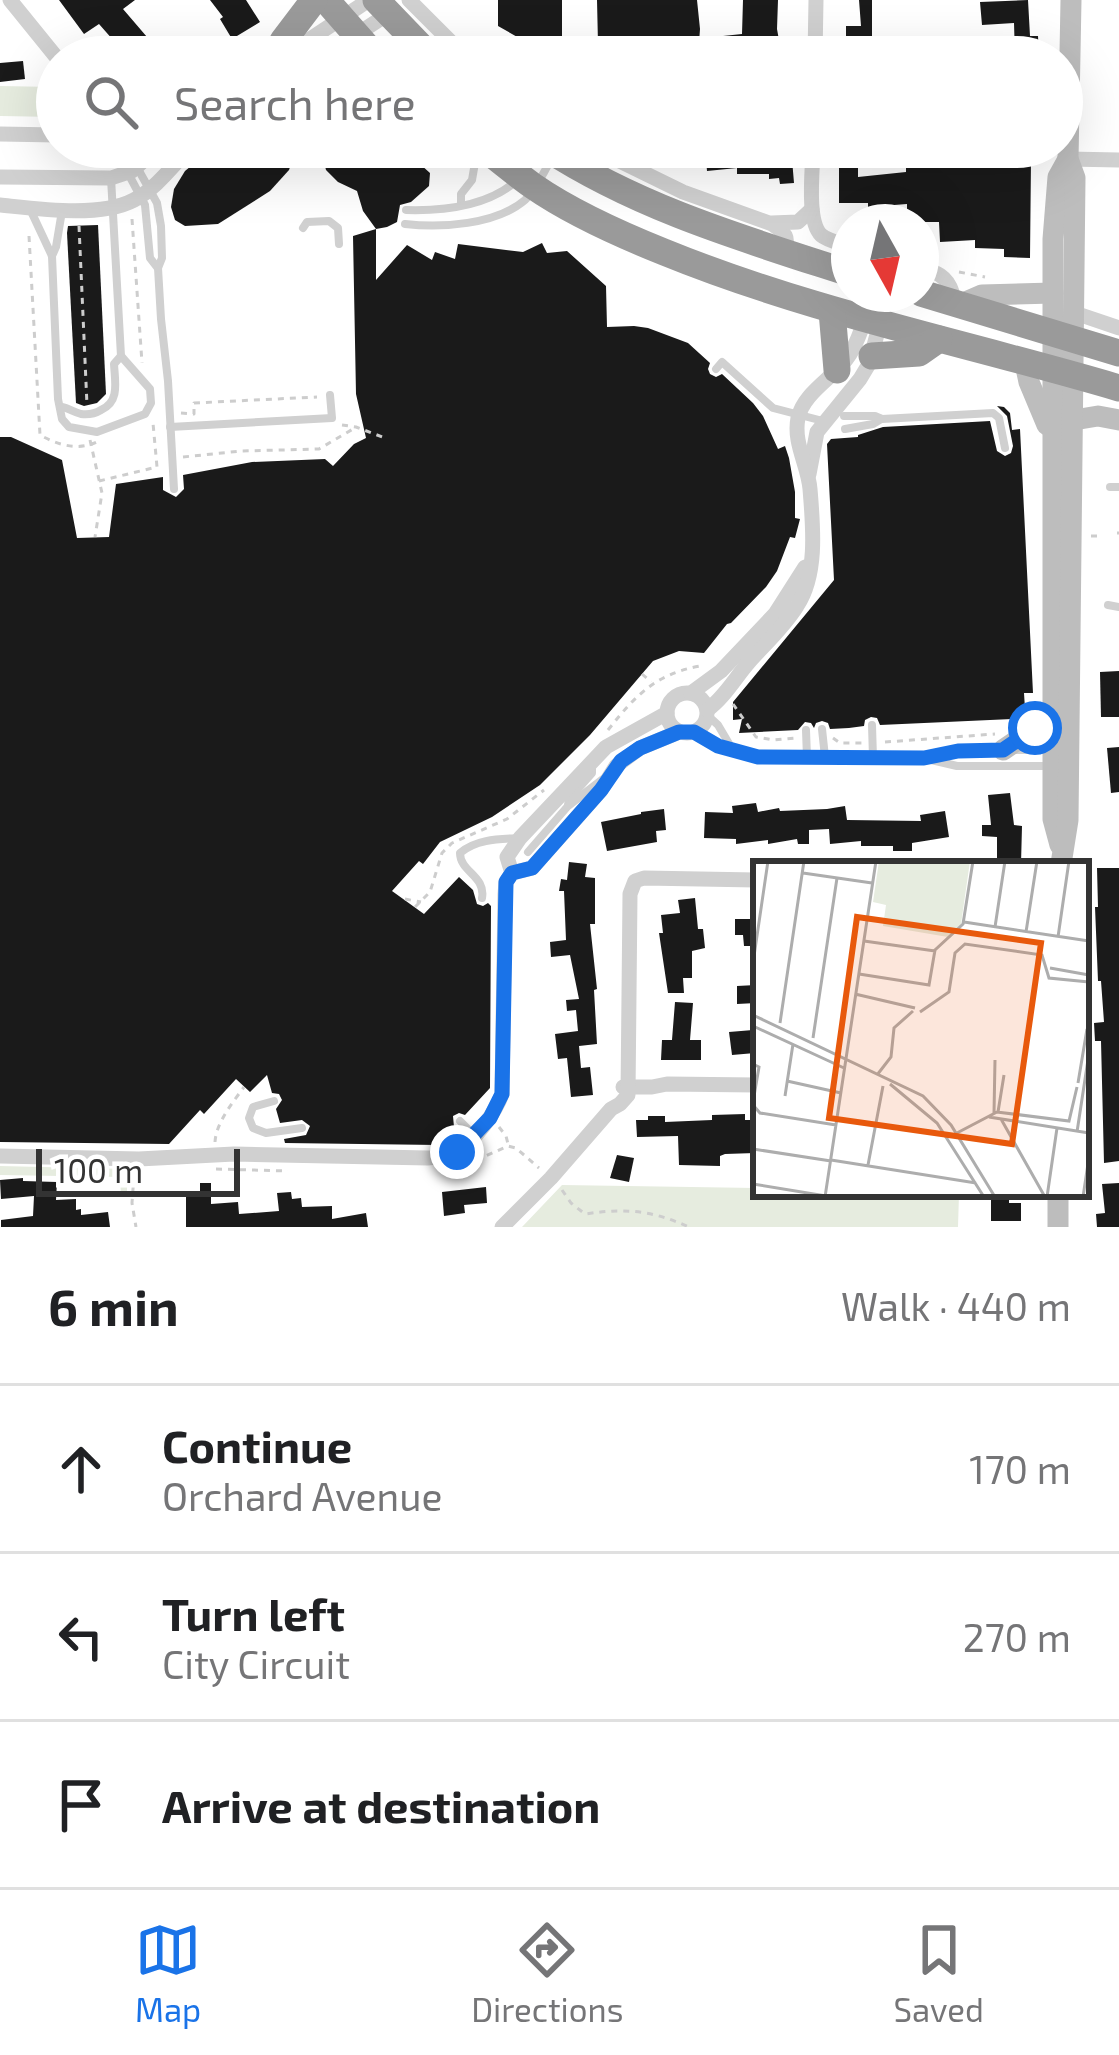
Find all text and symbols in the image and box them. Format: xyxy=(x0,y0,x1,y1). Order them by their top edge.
search box xyxy=(36,36,1083,168)
icon: search xyxy=(78,69,144,135)
text: Search here xyxy=(174,75,416,129)
north arrow xyxy=(831,204,939,312)
route start xyxy=(1008,701,1062,755)
inset map xyxy=(753,861,1089,1197)
route end xyxy=(430,1125,484,1179)
scale bar xyxy=(36,1143,240,1196)
text: 100 m xyxy=(54,1150,143,1190)
text: 6 min xyxy=(48,1275,179,1336)
text: Walk · 440 m xyxy=(841,1282,1071,1329)
text: Continue xyxy=(162,1418,352,1472)
icon: ahead xyxy=(48,1436,114,1502)
text: 170 m xyxy=(969,1445,1071,1492)
text: Orchard Avenue xyxy=(162,1472,442,1519)
text: Turn left xyxy=(162,1586,345,1640)
icon: left xyxy=(48,1604,114,1670)
text: 270 m xyxy=(963,1613,1071,1660)
text: City Circuit xyxy=(162,1640,350,1687)
icon: arrive xyxy=(48,1772,114,1838)
text: Arrive at destination xyxy=(162,1778,600,1832)
tab: Map xyxy=(135,1917,201,2029)
tab: Directions xyxy=(471,1917,623,2029)
tab: Saved xyxy=(893,1917,984,2029)

